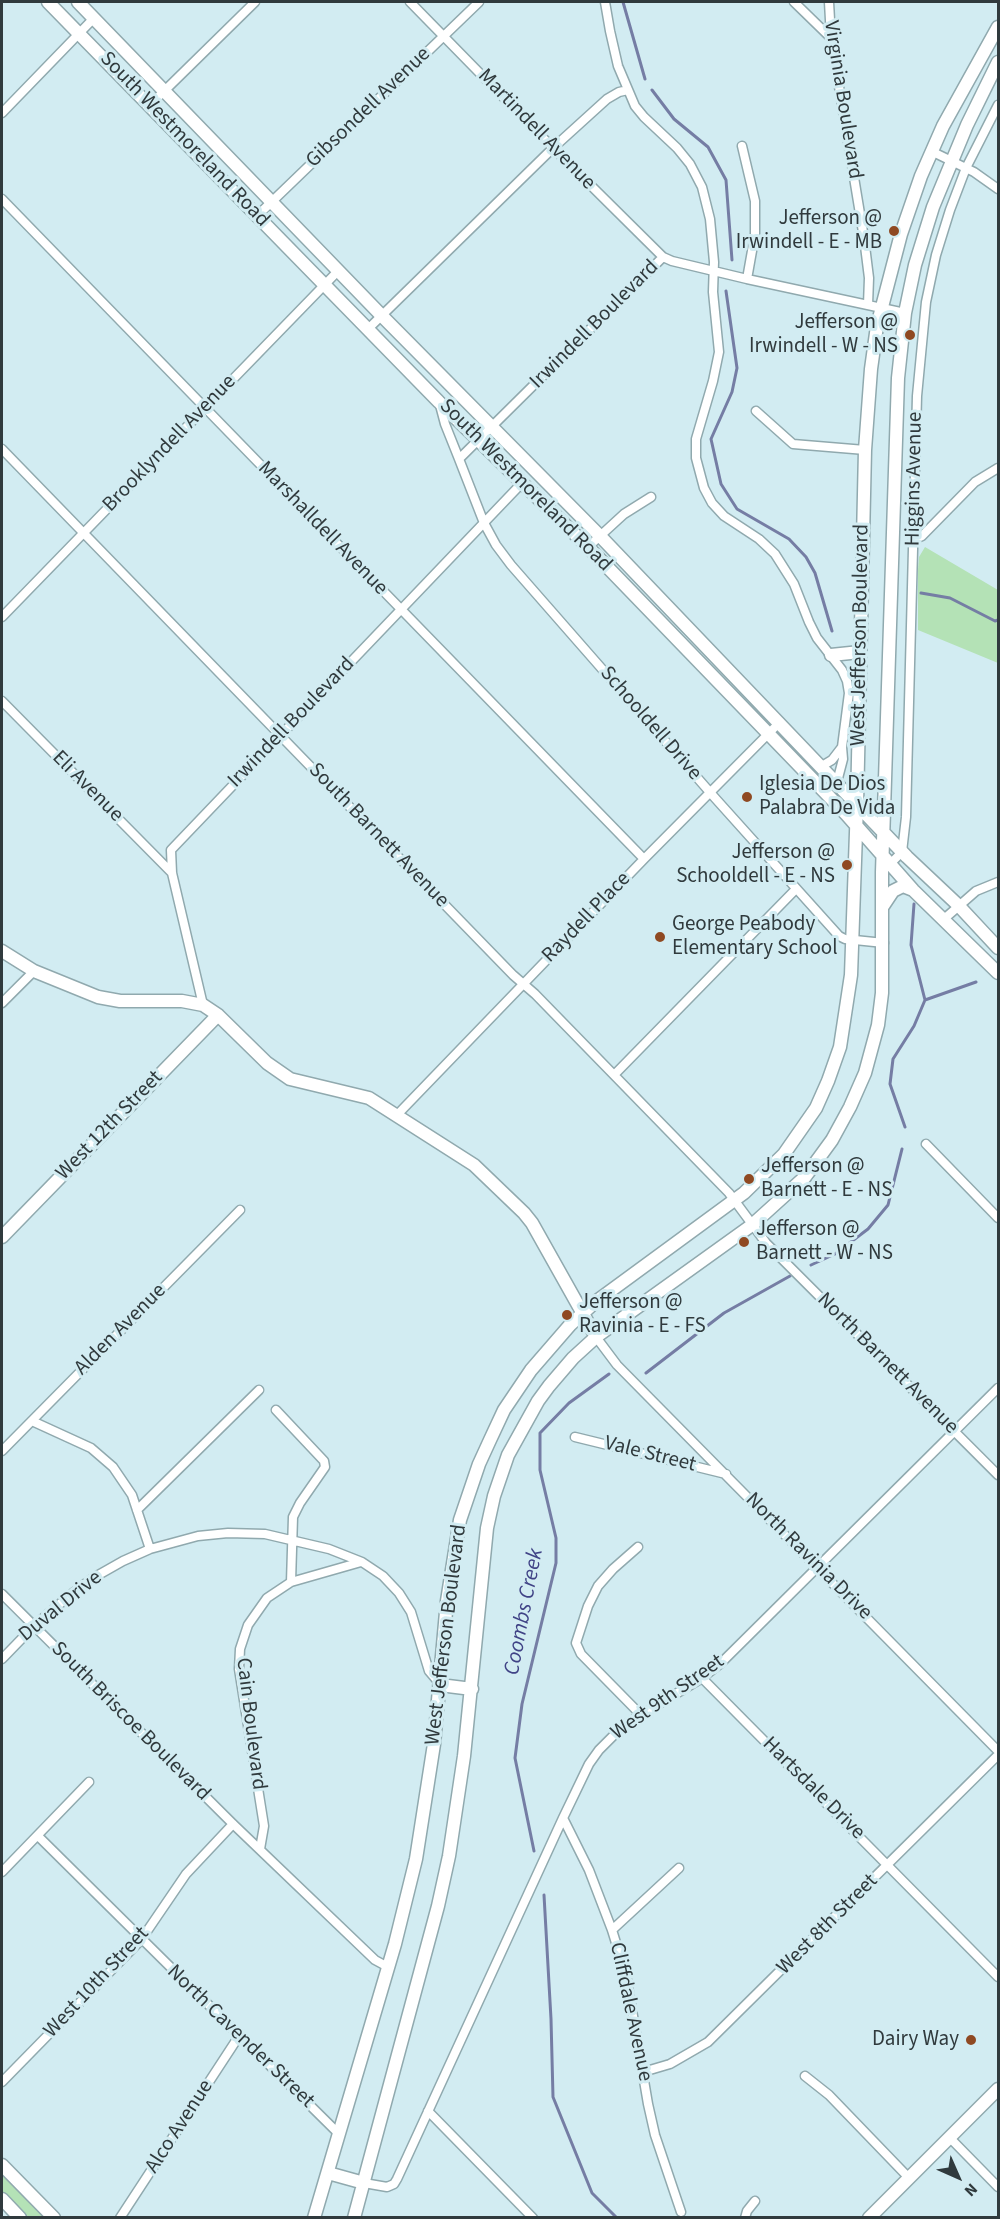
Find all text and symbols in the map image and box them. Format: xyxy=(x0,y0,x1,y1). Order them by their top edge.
street label: Virginia Boulevard xyxy=(817,19,867,181)
street label: Gibsondell Avenue xyxy=(302,42,436,174)
street label: South Westmoreland Road xyxy=(94,47,274,233)
street label: Martindell Avenue xyxy=(472,64,600,196)
place label: Jefferson @ Irwindell - E - MB xyxy=(736,206,882,256)
marker: Jefferson @ Irwindell - E - MB xyxy=(887,224,901,238)
street label: Irwindell Boulevard xyxy=(525,255,665,395)
place label: Jefferson @ Irwindell - W - NS xyxy=(749,310,898,360)
marker: Jefferson @ Irwindell - W - NS xyxy=(903,328,917,342)
street label: Brooklyndell Avenue xyxy=(98,370,242,518)
street label: South Westmoreland Road xyxy=(433,394,617,578)
street label: Higgins Avenue xyxy=(901,412,929,546)
street label: Marshalldell Avenue xyxy=(252,457,392,601)
street label: West Jefferson Boulevard xyxy=(846,524,876,746)
street label: Irwindell Boulevard xyxy=(223,653,361,793)
street label: Schooldell Drive xyxy=(594,662,706,786)
street label: Eli Avenue xyxy=(46,746,128,828)
street label: South Barnett Avenue xyxy=(302,758,454,914)
place label: Iglesia De Dios Palabra De Vida xyxy=(759,772,895,822)
marker: Iglesia De Dios Palabra De Vida xyxy=(740,790,754,804)
place label: Jefferson @ Schooldell - E - NS xyxy=(676,840,835,890)
marker: Jefferson @ Schooldell - E - NS xyxy=(840,858,854,872)
street label: Raydell Place xyxy=(537,867,637,969)
place label: George Peabody Elementary School xyxy=(672,912,838,962)
marker: George Peabody Elementary School xyxy=(653,930,667,944)
street label: West 12th Street xyxy=(51,1066,169,1186)
place label: Jefferson @ Barnett - E - NS xyxy=(761,1154,892,1204)
marker: Jefferson @ Barnett - E - NS xyxy=(742,1172,756,1186)
place label: Jefferson @ Barnett - W - NS xyxy=(756,1217,893,1267)
marker: Jefferson @ Barnett - W - NS xyxy=(737,1235,751,1249)
street label: Alden Avenue xyxy=(70,1279,172,1381)
street label: North Barnett Avenue xyxy=(811,1288,963,1440)
place label: Jefferson @ Ravinia - E - FS xyxy=(579,1290,706,1340)
marker: Jefferson @ Ravinia - E - FS xyxy=(560,1308,574,1322)
street label: Vale Street xyxy=(602,1431,698,1479)
street label: North Ravinia Drive xyxy=(739,1488,877,1626)
street label: West Jefferson Boulevard xyxy=(421,1523,473,1747)
water label: Coombs Creek xyxy=(500,1546,550,1678)
street label: Duval Drive xyxy=(14,1566,108,1648)
street label: South Briscoe Boulevard xyxy=(45,1637,215,1807)
street label: West 9th Street xyxy=(607,1650,729,1746)
street label: Cain Boulevard xyxy=(229,1656,271,1792)
street label: Hartsdale Drive xyxy=(756,1732,870,1846)
street label: West 8th Street xyxy=(772,1869,884,1981)
street label: West 10th Street xyxy=(39,1922,155,2044)
street label: Cliffdale Avenue xyxy=(603,1940,657,2084)
street label: North Cavender Street xyxy=(161,1960,319,2114)
place label: Dairy Way xyxy=(872,2027,959,2053)
marker: Dairy Way xyxy=(964,2033,978,2047)
street label: Alco Avenue xyxy=(141,2076,219,2178)
north arrow xyxy=(928,2147,988,2207)
text: N xyxy=(959,2178,982,2201)

